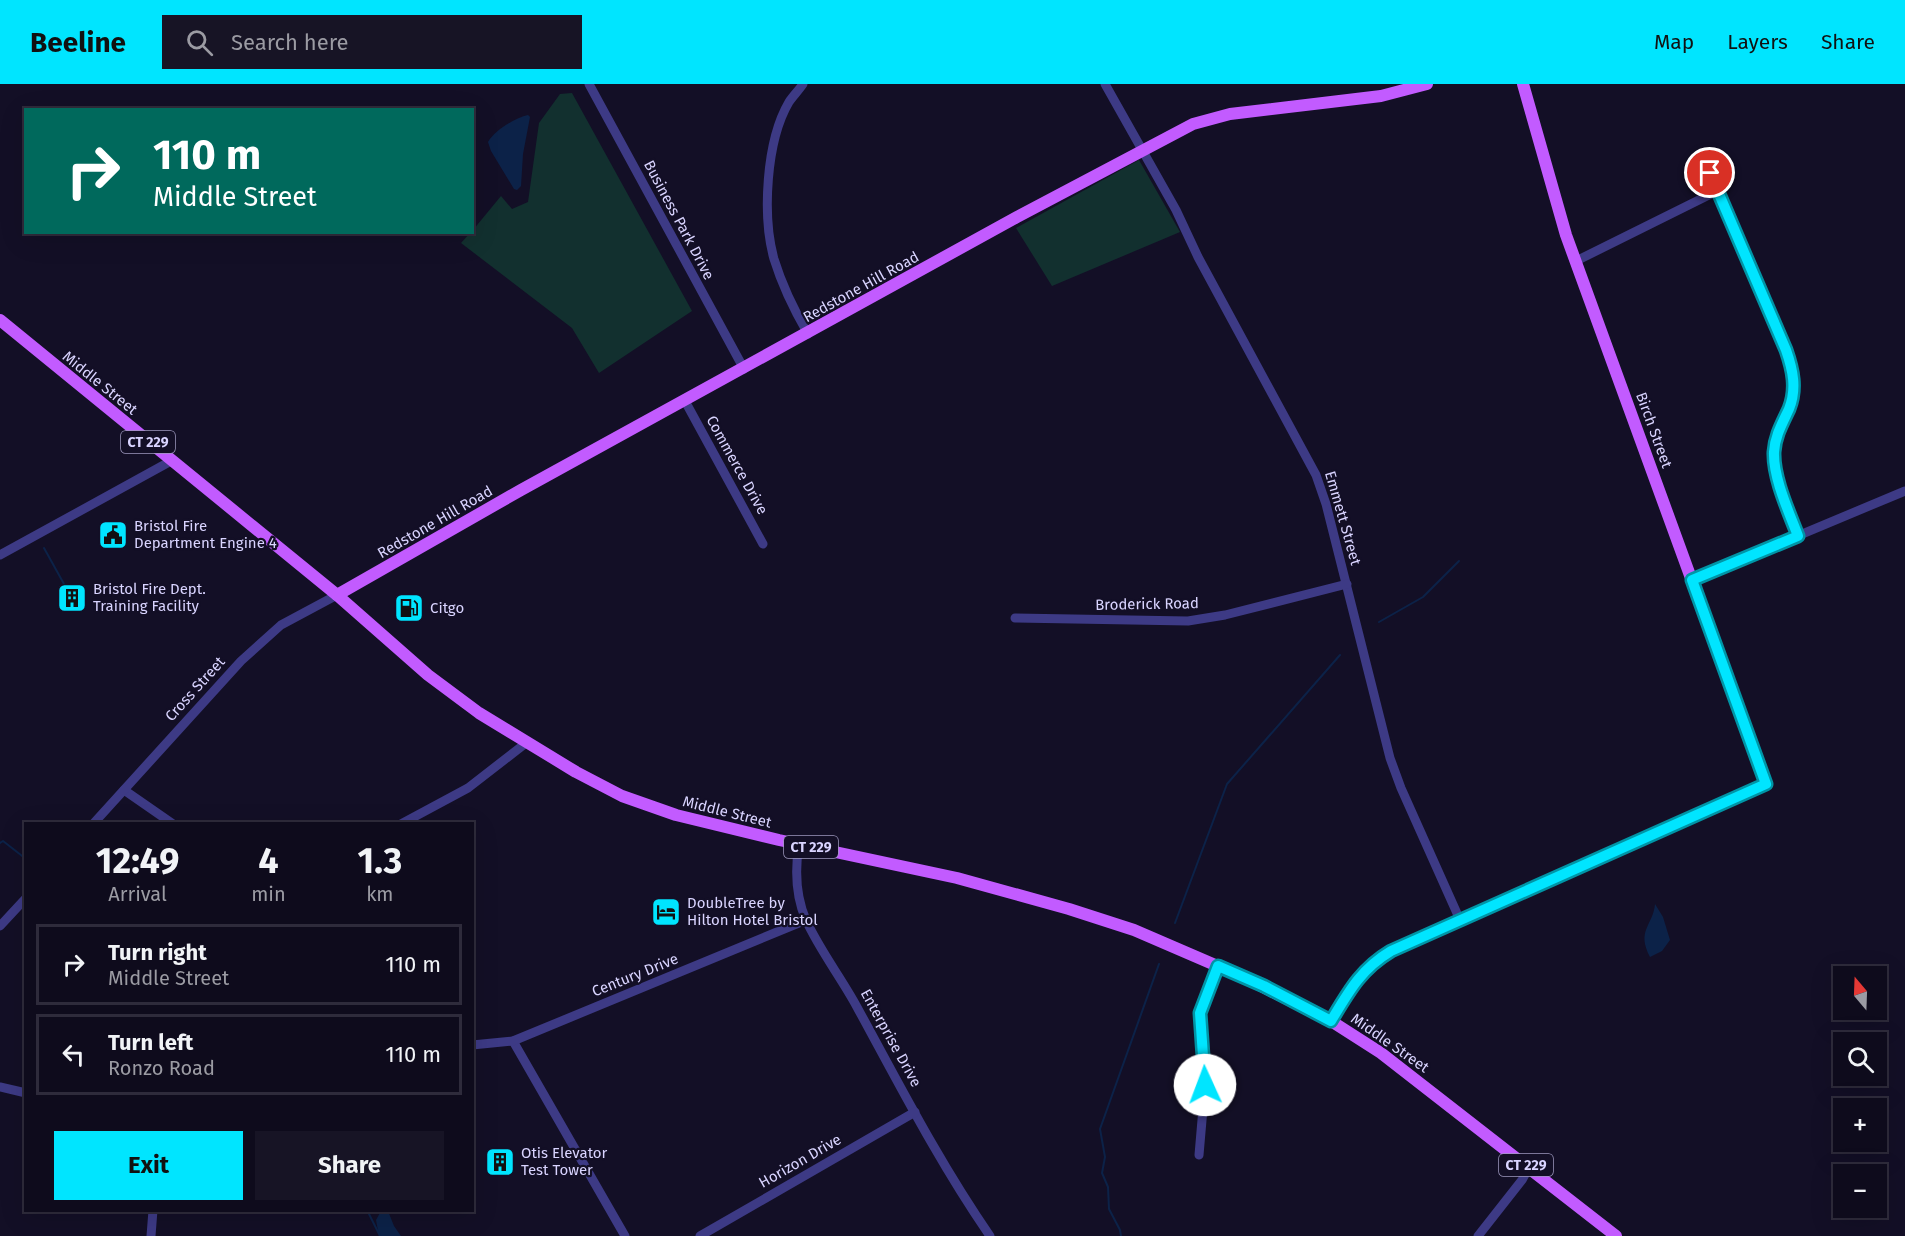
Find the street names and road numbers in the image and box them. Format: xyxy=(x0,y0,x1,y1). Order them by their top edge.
street label: Business Park Drive xyxy=(640,157,718,283)
street label: Redstone Hill Road xyxy=(800,248,922,326)
street label: Middle Street xyxy=(59,347,141,419)
street label: Birch Street xyxy=(1632,390,1676,471)
street label: Commerce Drive xyxy=(702,412,772,518)
road number: CT 229 xyxy=(121,431,175,453)
street label: Emmett Street xyxy=(1321,469,1365,568)
street label: Redstone Hill Road xyxy=(374,482,496,562)
street label: Broderick Road xyxy=(1095,594,1199,614)
street label: Cross Street xyxy=(161,653,229,725)
street label: Middle Street xyxy=(681,792,774,832)
road number: CT 229 xyxy=(784,836,838,858)
street label: Century Drive xyxy=(589,950,681,1000)
street label: Enterprise Drive xyxy=(857,986,925,1090)
street label: Middle Street xyxy=(1348,1010,1433,1077)
street label: Horizon Drive xyxy=(756,1130,844,1192)
road number: CT 229 xyxy=(1499,1154,1553,1176)

